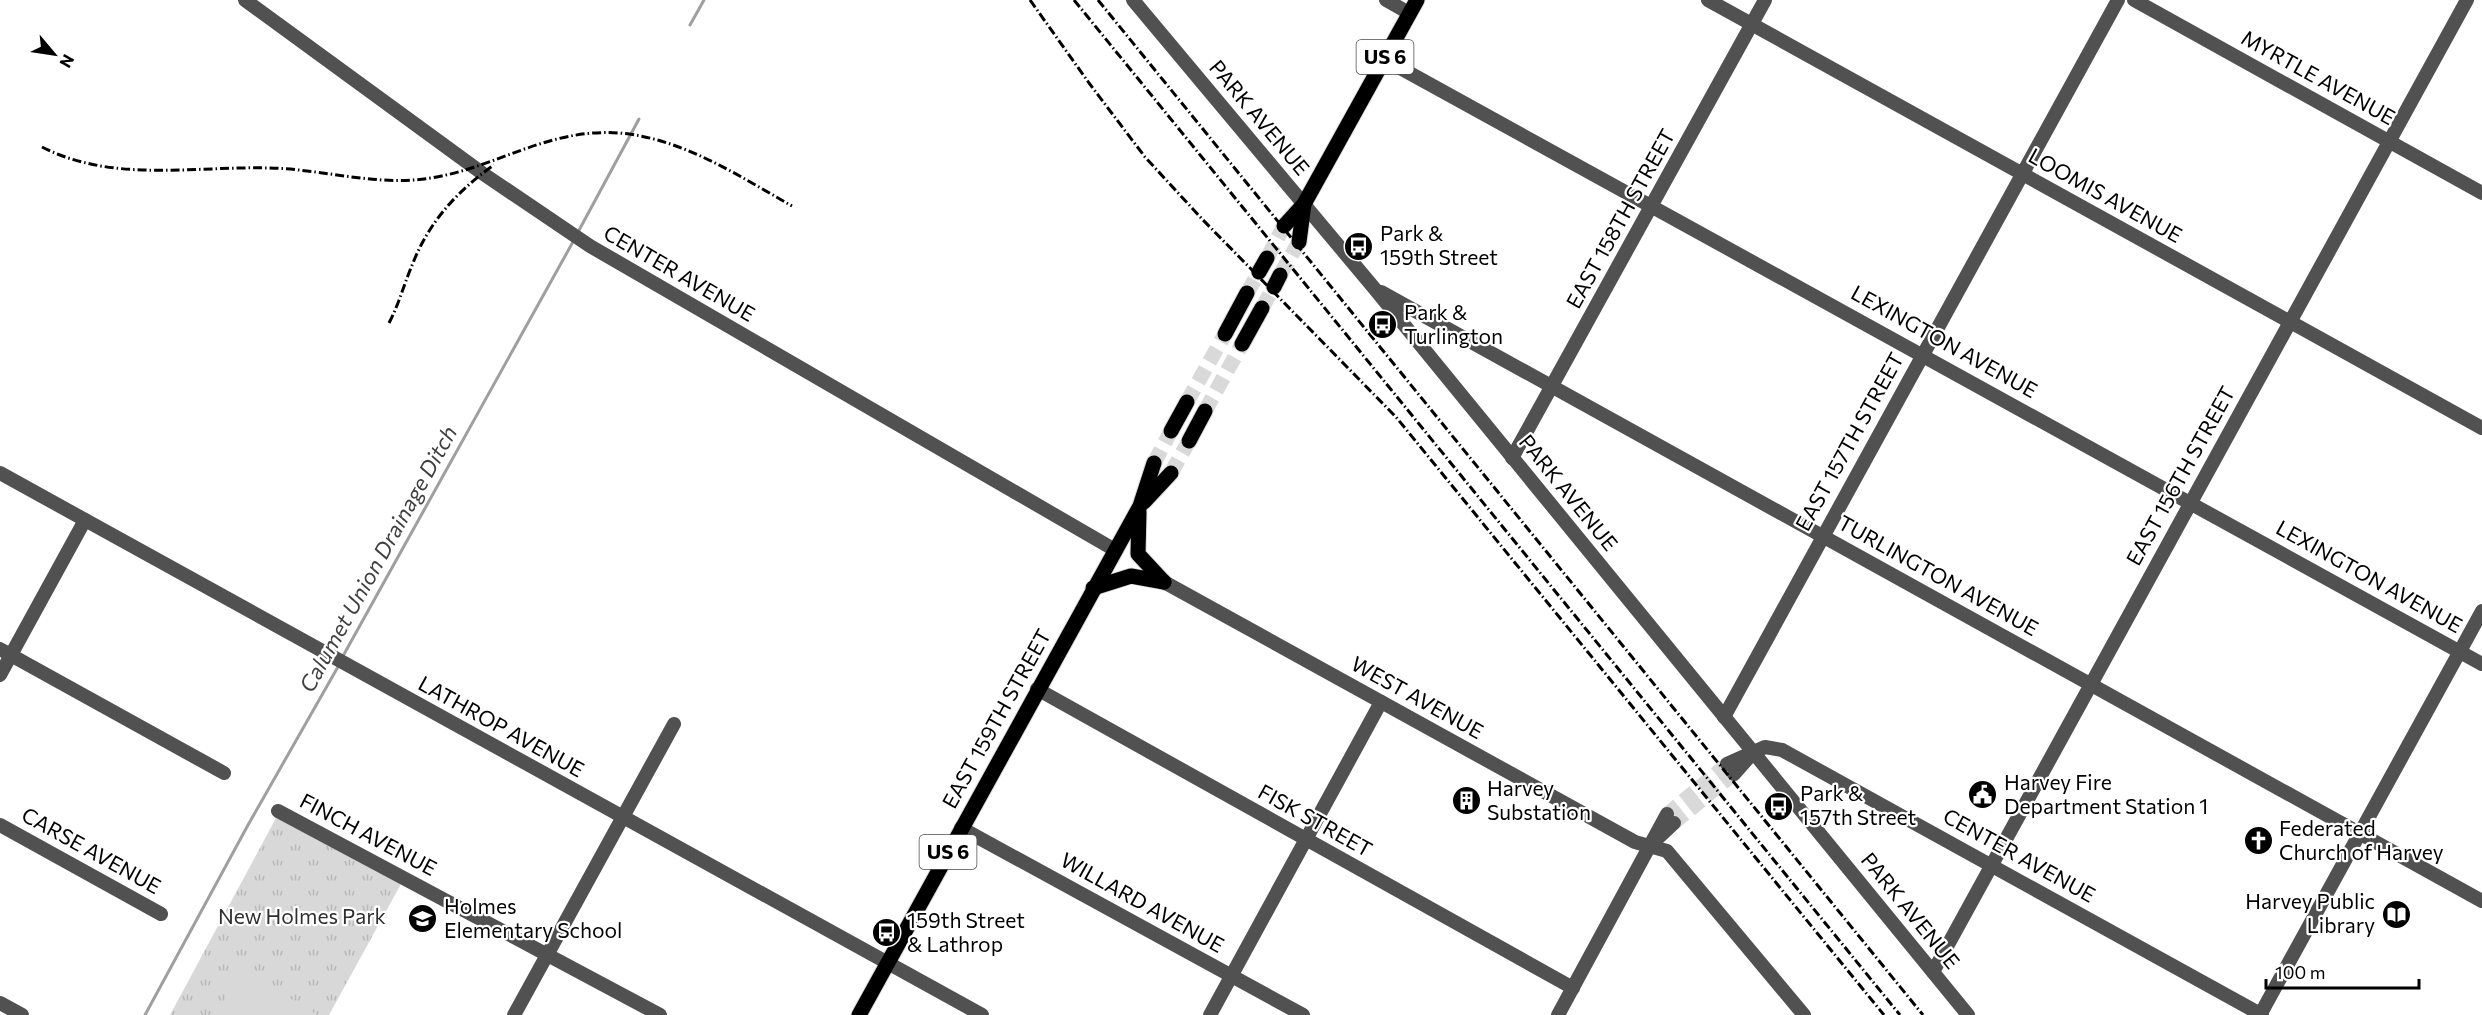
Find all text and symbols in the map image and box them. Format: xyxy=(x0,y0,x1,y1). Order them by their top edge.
north arrow xyxy=(24,24,84,84)
street label: MYRTLE AVENUE xyxy=(2238,24,2400,129)
road number: US 6 xyxy=(1356,40,1414,74)
text: N xyxy=(56,52,79,71)
street label: PARK AVENUE xyxy=(1205,55,1315,180)
street label: EAST 158TH STREET xyxy=(1560,124,1679,312)
street label: LOOMIS AVENUE xyxy=(2025,142,2187,247)
street label: CENTER AVENUE xyxy=(600,219,760,326)
place label: Park & 159th Street xyxy=(1380,220,1498,269)
bus stop icon: Park & 159th Street xyxy=(1343,230,1375,262)
street label: LEXINGTON AVENUE xyxy=(1847,279,2042,402)
place label: Park & Turlington xyxy=(1404,299,1503,348)
bus stop icon: Park & Turlington xyxy=(1367,309,1399,341)
street label: EAST 157TH STREET xyxy=(1789,348,1908,535)
street label: EAST 156TH STREET xyxy=(2120,381,2239,569)
water label: Calumet Union Drainage Ditch xyxy=(293,421,462,697)
street label: PARK AVENUE xyxy=(1515,429,1624,555)
street label: TURLINGTON AVENUE xyxy=(1834,509,2043,640)
street label: LEXINGTON AVENUE xyxy=(2272,514,2467,637)
street label: EAST 159TH STREET xyxy=(936,624,1055,812)
street label: WEST AVENUE xyxy=(1347,650,1488,743)
street label: LATHROP AVENUE xyxy=(415,670,589,782)
place label: Harvey Fire Department Station 1 xyxy=(2004,769,2208,818)
place label: Harvey Substation xyxy=(1487,775,1591,824)
street label: FISK STREET xyxy=(1254,778,1377,861)
public building icon: Harvey Fire Department Station 1 xyxy=(1967,779,1999,811)
place label: Park & 157th Street xyxy=(1800,780,1916,829)
building icon: Harvey Substation xyxy=(1450,785,1482,817)
street label: FINCH AVENUE xyxy=(296,787,441,880)
bus stop icon: Park & 157th Street xyxy=(1763,790,1795,822)
street label: CARSE AVENUE xyxy=(18,801,166,898)
street label: CENTER AVENUE xyxy=(1939,803,2100,907)
place label: Federated Church of Harvey xyxy=(2279,815,2444,864)
church icon: Federated Church of Harvey xyxy=(2242,825,2274,857)
road number: US 6 xyxy=(920,835,976,869)
street label: WILLARD AVENUE xyxy=(1057,846,1229,957)
street label: PARK AVENUE xyxy=(1857,847,1966,973)
place label: Harvey Public Library xyxy=(2245,888,2375,937)
place label: Holmes Elementary School xyxy=(444,893,622,942)
library icon: Harvey Public Library xyxy=(2380,898,2412,930)
park label: New Holmes Park xyxy=(218,903,386,928)
school or university icon: Holmes Elementary School xyxy=(407,903,439,935)
place label: 159th Street & Lathrop xyxy=(907,907,1025,956)
bus stop icon: 159th Street & Lathrop xyxy=(870,917,902,949)
scale bar xyxy=(2266,952,2419,990)
text: 100 m xyxy=(2275,961,2325,983)

